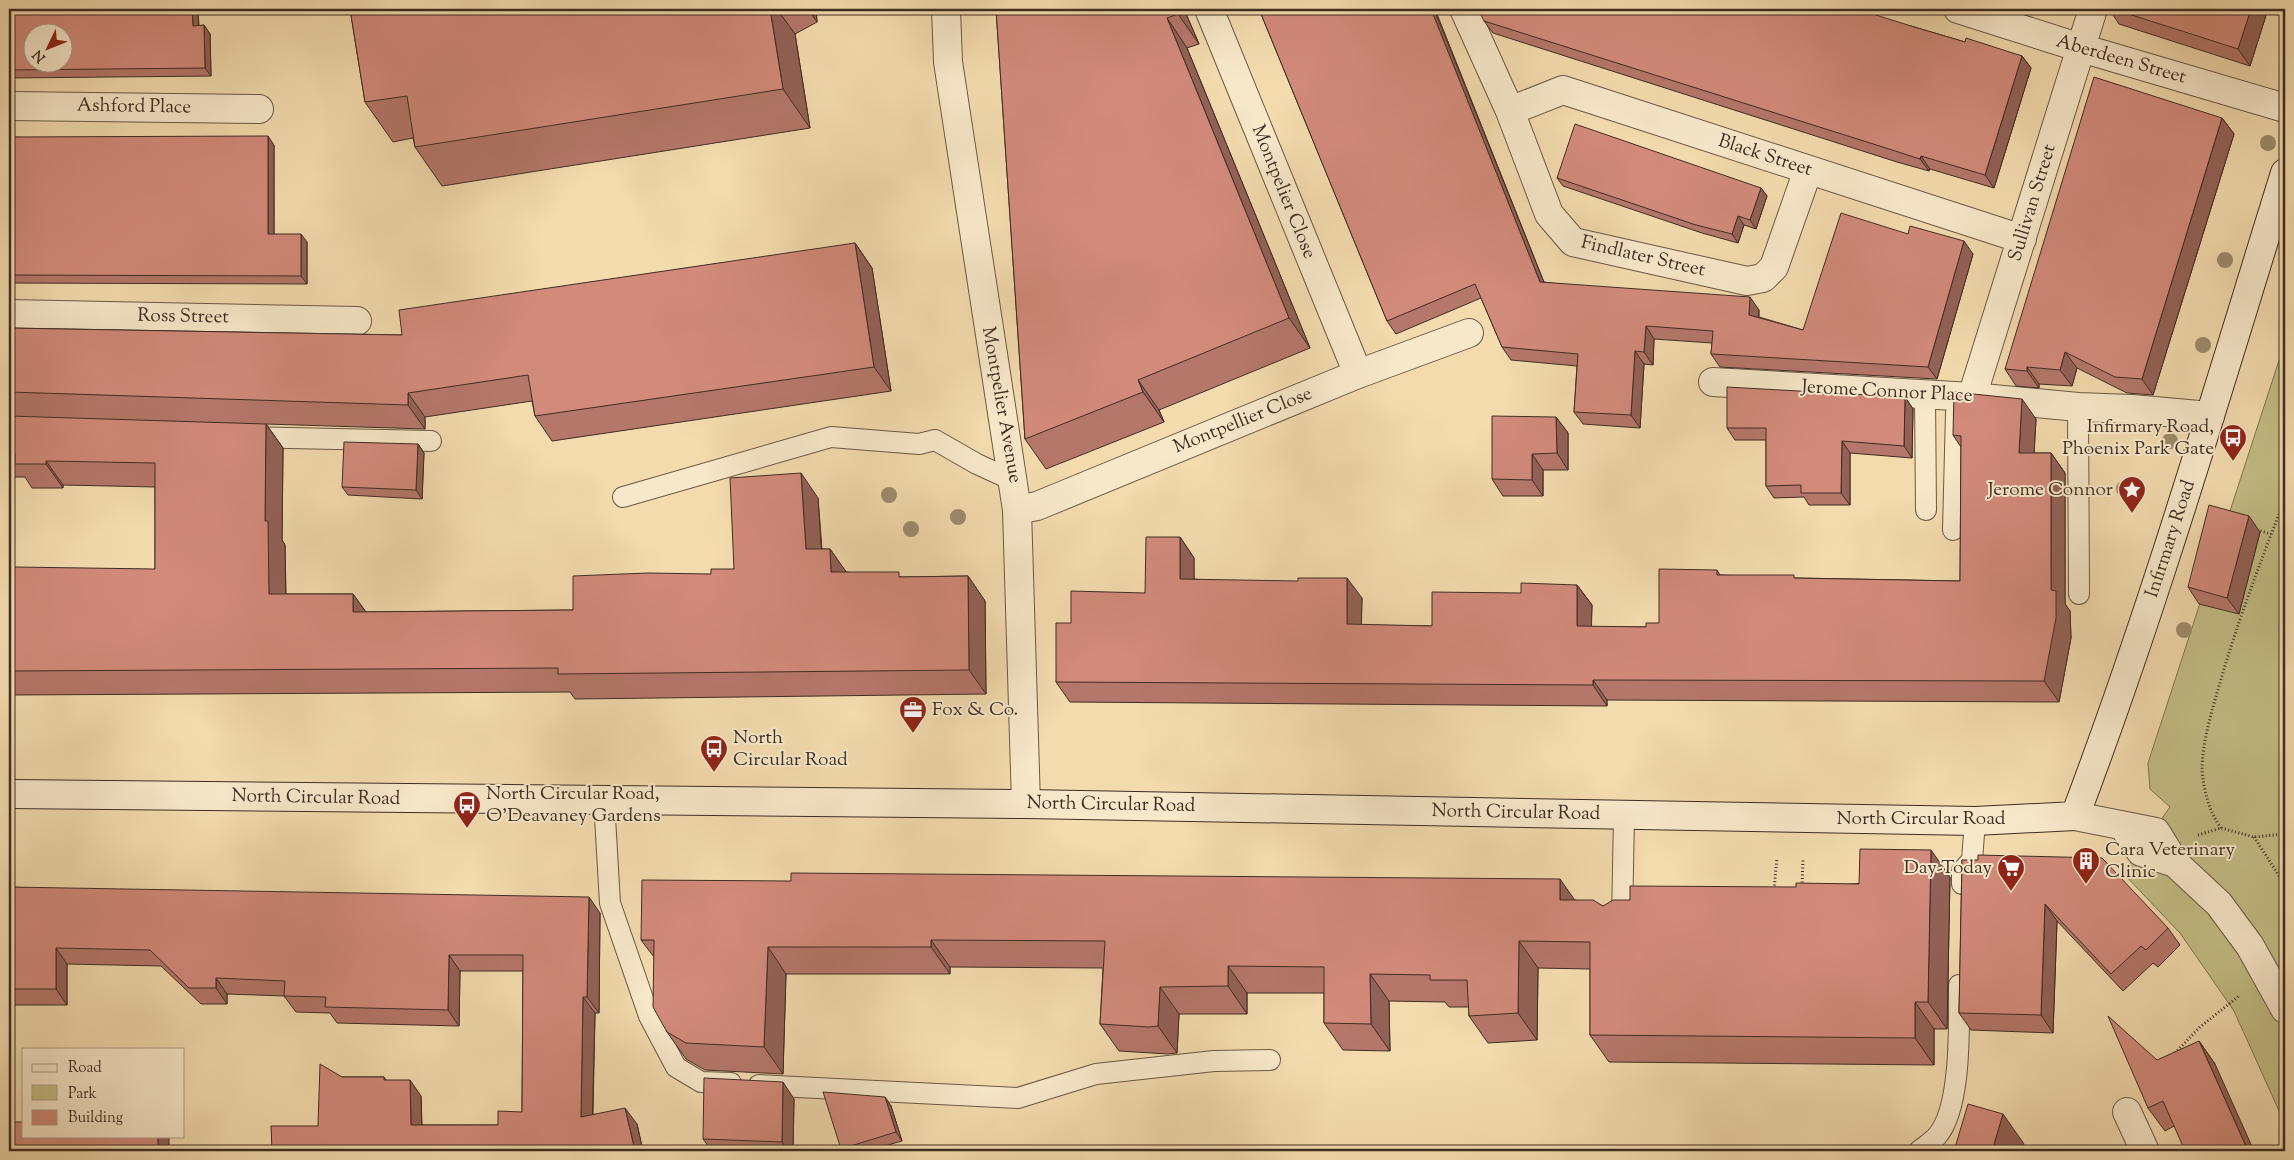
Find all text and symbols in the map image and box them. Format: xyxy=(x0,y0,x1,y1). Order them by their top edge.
north arrow xyxy=(22,22,72,72)
street label: Aberdeen Street xyxy=(2053,29,2190,92)
text: N xyxy=(29,45,51,66)
street label: Ashford Place xyxy=(77,93,192,121)
street label: Montpelier Close xyxy=(1244,121,1322,263)
street label: Black Street xyxy=(1714,128,1816,184)
street label: Sullivan Street xyxy=(2002,141,2064,265)
street label: Findlater Street xyxy=(1578,230,1708,285)
street label: Ross Street xyxy=(137,303,229,331)
street label: Montpelier Avenue xyxy=(974,325,1028,486)
street label: Jerome Connor Place xyxy=(1800,374,1973,410)
street label: Montpellier Close xyxy=(1170,381,1317,461)
place label: Infirmary Road, Phoenix Park Gate xyxy=(2062,414,2214,463)
bus stop icon: Infirmary Road, Phoenix Park Gate xyxy=(2218,423,2248,462)
place icon: Jerome Connor xyxy=(2117,475,2147,514)
street label: Infirmary Road xyxy=(2139,476,2203,601)
place label: Jerome Connor xyxy=(1987,477,2113,504)
office icon: Fox & Co. xyxy=(898,695,928,734)
place label: Fox & Co. xyxy=(932,697,1018,724)
place label: North Circular Road xyxy=(733,725,848,774)
bus stop icon: North Circular Road xyxy=(699,734,729,773)
place label: North Circular Road, O'Deavaney Gardens xyxy=(486,781,661,830)
street label: North Circular Road xyxy=(231,783,401,813)
bus stop icon: North Circular Road, O'Deavaney Gardens xyxy=(452,790,482,829)
street label: North Circular Road xyxy=(1026,790,1196,820)
street label: North Circular Road xyxy=(1431,798,1601,828)
street label: North Circular Road xyxy=(1837,806,2006,833)
place label: Cara Veterinary Clinic xyxy=(2105,837,2235,886)
building icon: Cara Veterinary Clinic xyxy=(2071,846,2101,885)
supermarket icon: Day-Today xyxy=(1996,853,2026,892)
place label: Day-Today xyxy=(1904,855,1993,882)
legend xyxy=(22,1048,185,1138)
text: Road xyxy=(68,1058,102,1079)
text: Park xyxy=(68,1084,97,1105)
text: Building xyxy=(68,1108,123,1129)

